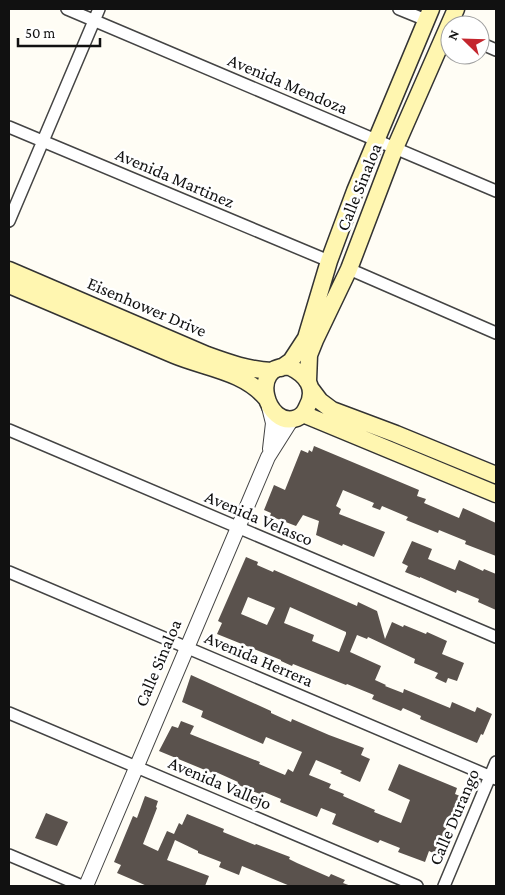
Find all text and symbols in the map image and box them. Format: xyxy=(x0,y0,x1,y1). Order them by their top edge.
scale bar xyxy=(18,15,100,47)
north arrow xyxy=(440,15,490,65)
text: 50 m xyxy=(25,25,55,41)
text: N xyxy=(444,27,462,42)
street label: Avenida Mendoza xyxy=(225,50,351,118)
street label: Calle Sinaloa xyxy=(332,140,386,234)
street label: Avenida Martinez xyxy=(113,144,238,212)
street label: Eisenhower Drive xyxy=(84,273,210,341)
street label: Avenida Velasco xyxy=(202,486,316,550)
street label: Calle Sinaloa xyxy=(131,616,185,710)
street label: Avenida Herrera xyxy=(202,627,316,691)
street label: Avenida Vallejo xyxy=(165,752,275,815)
street label: Calle Durango xyxy=(425,766,483,868)

